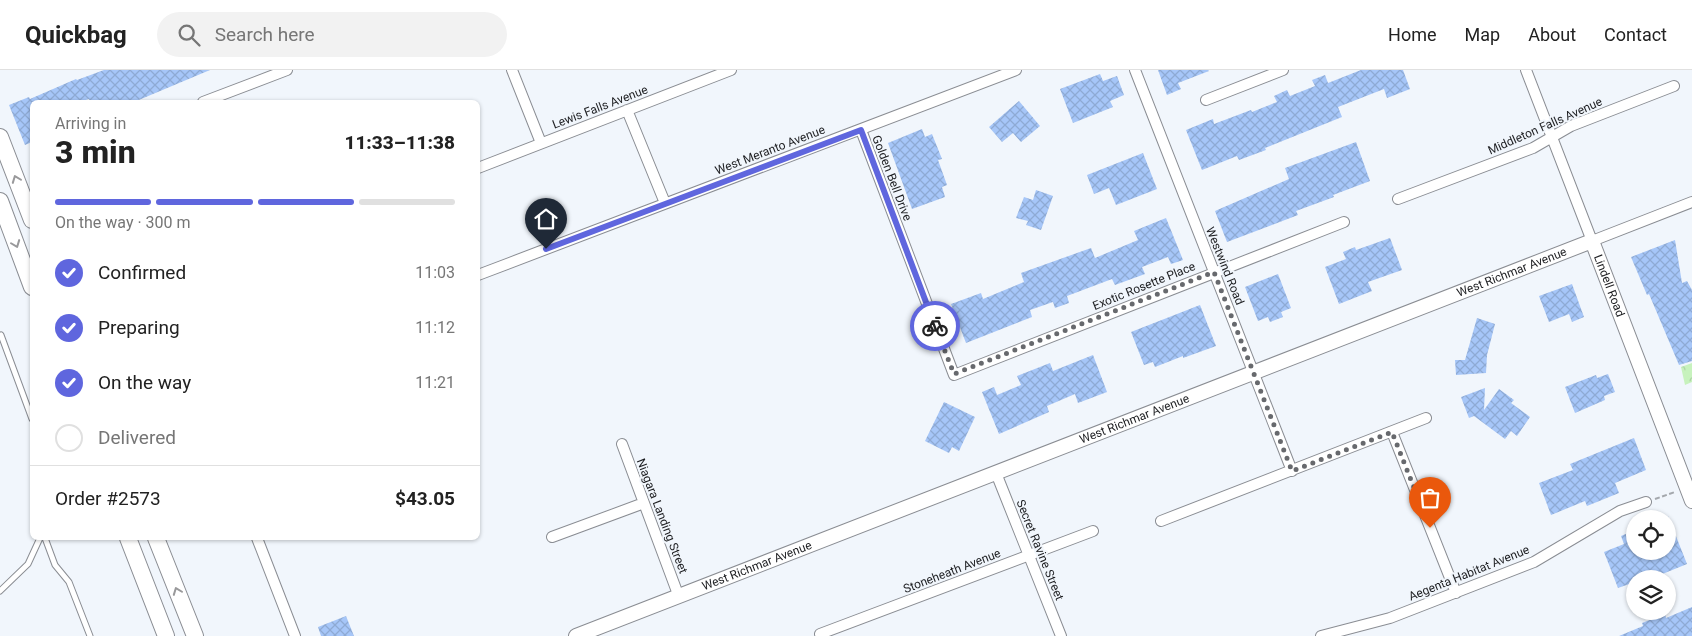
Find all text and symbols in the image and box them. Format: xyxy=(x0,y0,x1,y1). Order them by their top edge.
search box xyxy=(157,12,507,57)
text: Quickbag xyxy=(25,21,127,49)
icon: search xyxy=(175,21,203,49)
text: Search here xyxy=(215,23,315,46)
text: Home xyxy=(1388,24,1437,45)
text: Map xyxy=(1465,24,1500,45)
text: About xyxy=(1528,24,1576,45)
text: Contact xyxy=(1604,24,1667,45)
street label: Lewis Falls Avenue xyxy=(550,82,650,132)
street label: Middleton Falls Avenue xyxy=(1486,94,1604,158)
text: Arriving in xyxy=(55,114,126,133)
street label: West Meranto Avenue xyxy=(713,123,827,177)
text: 11:33–11:38 xyxy=(344,131,455,154)
text: 3 min xyxy=(55,133,136,171)
street label: Golden Bell Drive xyxy=(869,133,915,223)
one-way arrow xyxy=(12,175,22,183)
pin xyxy=(525,198,567,249)
icon: home xyxy=(532,205,560,233)
text: On the way · 300 m xyxy=(55,213,191,232)
street label: Westwind Road xyxy=(1203,225,1247,307)
one-way arrow xyxy=(10,239,20,248)
street label: West Richmar Avenue xyxy=(1455,245,1569,300)
street label: Lindell Road xyxy=(1591,253,1628,319)
icon: check xyxy=(55,259,83,287)
street label: Exotic Rosette Place xyxy=(1091,259,1197,313)
text: Confirmed xyxy=(98,261,186,284)
text: 11:03 xyxy=(415,263,455,282)
courier xyxy=(910,301,960,351)
icon: bike xyxy=(921,312,949,340)
icon: check xyxy=(55,314,83,342)
text: Preparing xyxy=(98,316,180,339)
text: 11:12 xyxy=(415,318,455,337)
icon: check xyxy=(55,369,83,397)
text: On the way xyxy=(98,371,191,394)
text: 11:21 xyxy=(415,373,455,392)
street label: West Richmar Avenue xyxy=(1077,391,1191,447)
text: Delivered xyxy=(98,426,176,449)
street label: Niagara Landing Street xyxy=(634,457,690,575)
pin xyxy=(1409,477,1451,528)
icon: bag xyxy=(1416,484,1444,512)
text: Order #2573 xyxy=(55,487,161,510)
text: $43.05 xyxy=(395,487,455,510)
street label: Secret Ravine Street xyxy=(1013,498,1067,602)
map controls xyxy=(1626,510,1676,620)
button: locate xyxy=(1626,510,1676,560)
street label: West Richmar Avenue xyxy=(700,538,814,593)
street label: Aegenta Habitat Avenue xyxy=(1407,542,1531,604)
street label: Stoneheath Avenue xyxy=(901,546,1003,596)
button: layers xyxy=(1626,570,1676,620)
one-way arrow xyxy=(173,587,183,595)

